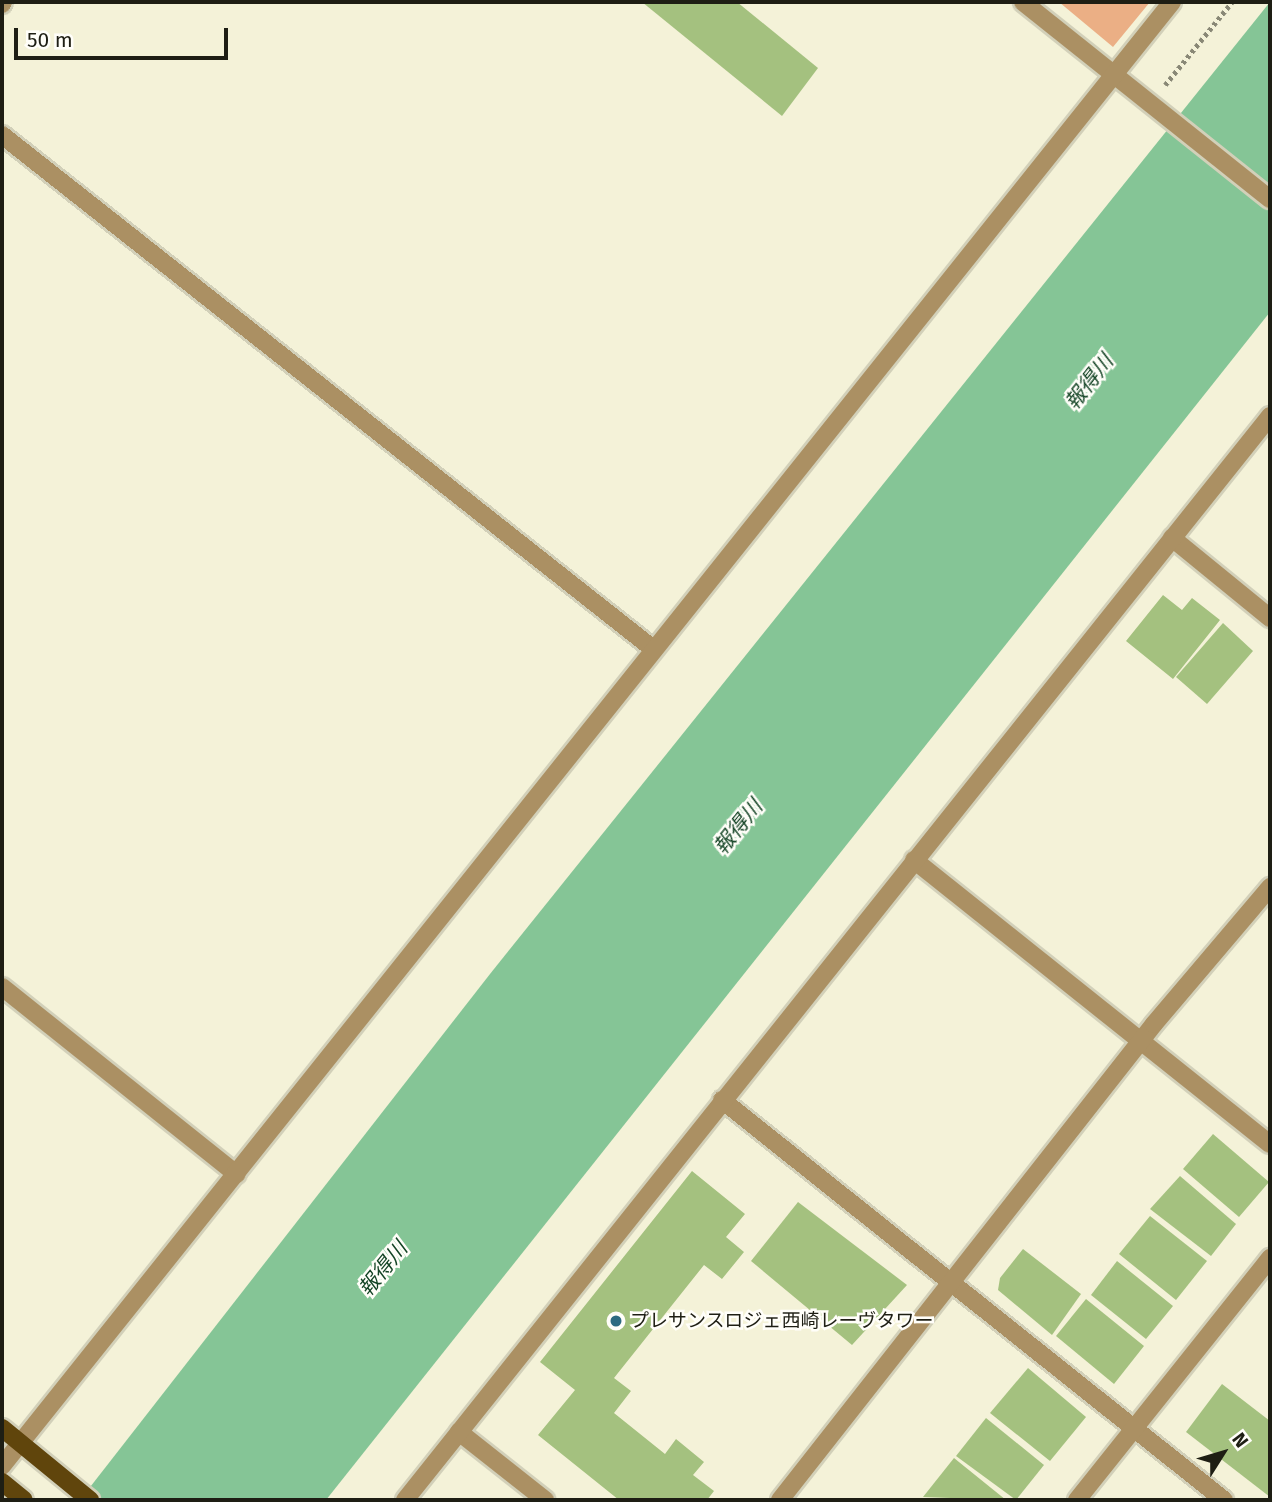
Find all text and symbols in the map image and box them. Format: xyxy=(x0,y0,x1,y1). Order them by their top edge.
scale bar xyxy=(18,14,231,58)
text: 50 m xyxy=(27,27,73,53)
water label: 報得川 xyxy=(1060,349,1118,415)
water label: 報得川 xyxy=(708,795,768,859)
water label: 報得川 xyxy=(353,1237,413,1301)
place label: プレサンスロジェ西崎レーヴタワー xyxy=(630,1310,934,1332)
marker: プレサンスロジェ西崎レーヴタワー xyxy=(608,1313,624,1329)
north arrow xyxy=(1188,1418,1258,1488)
text: N xyxy=(1227,1428,1253,1452)

